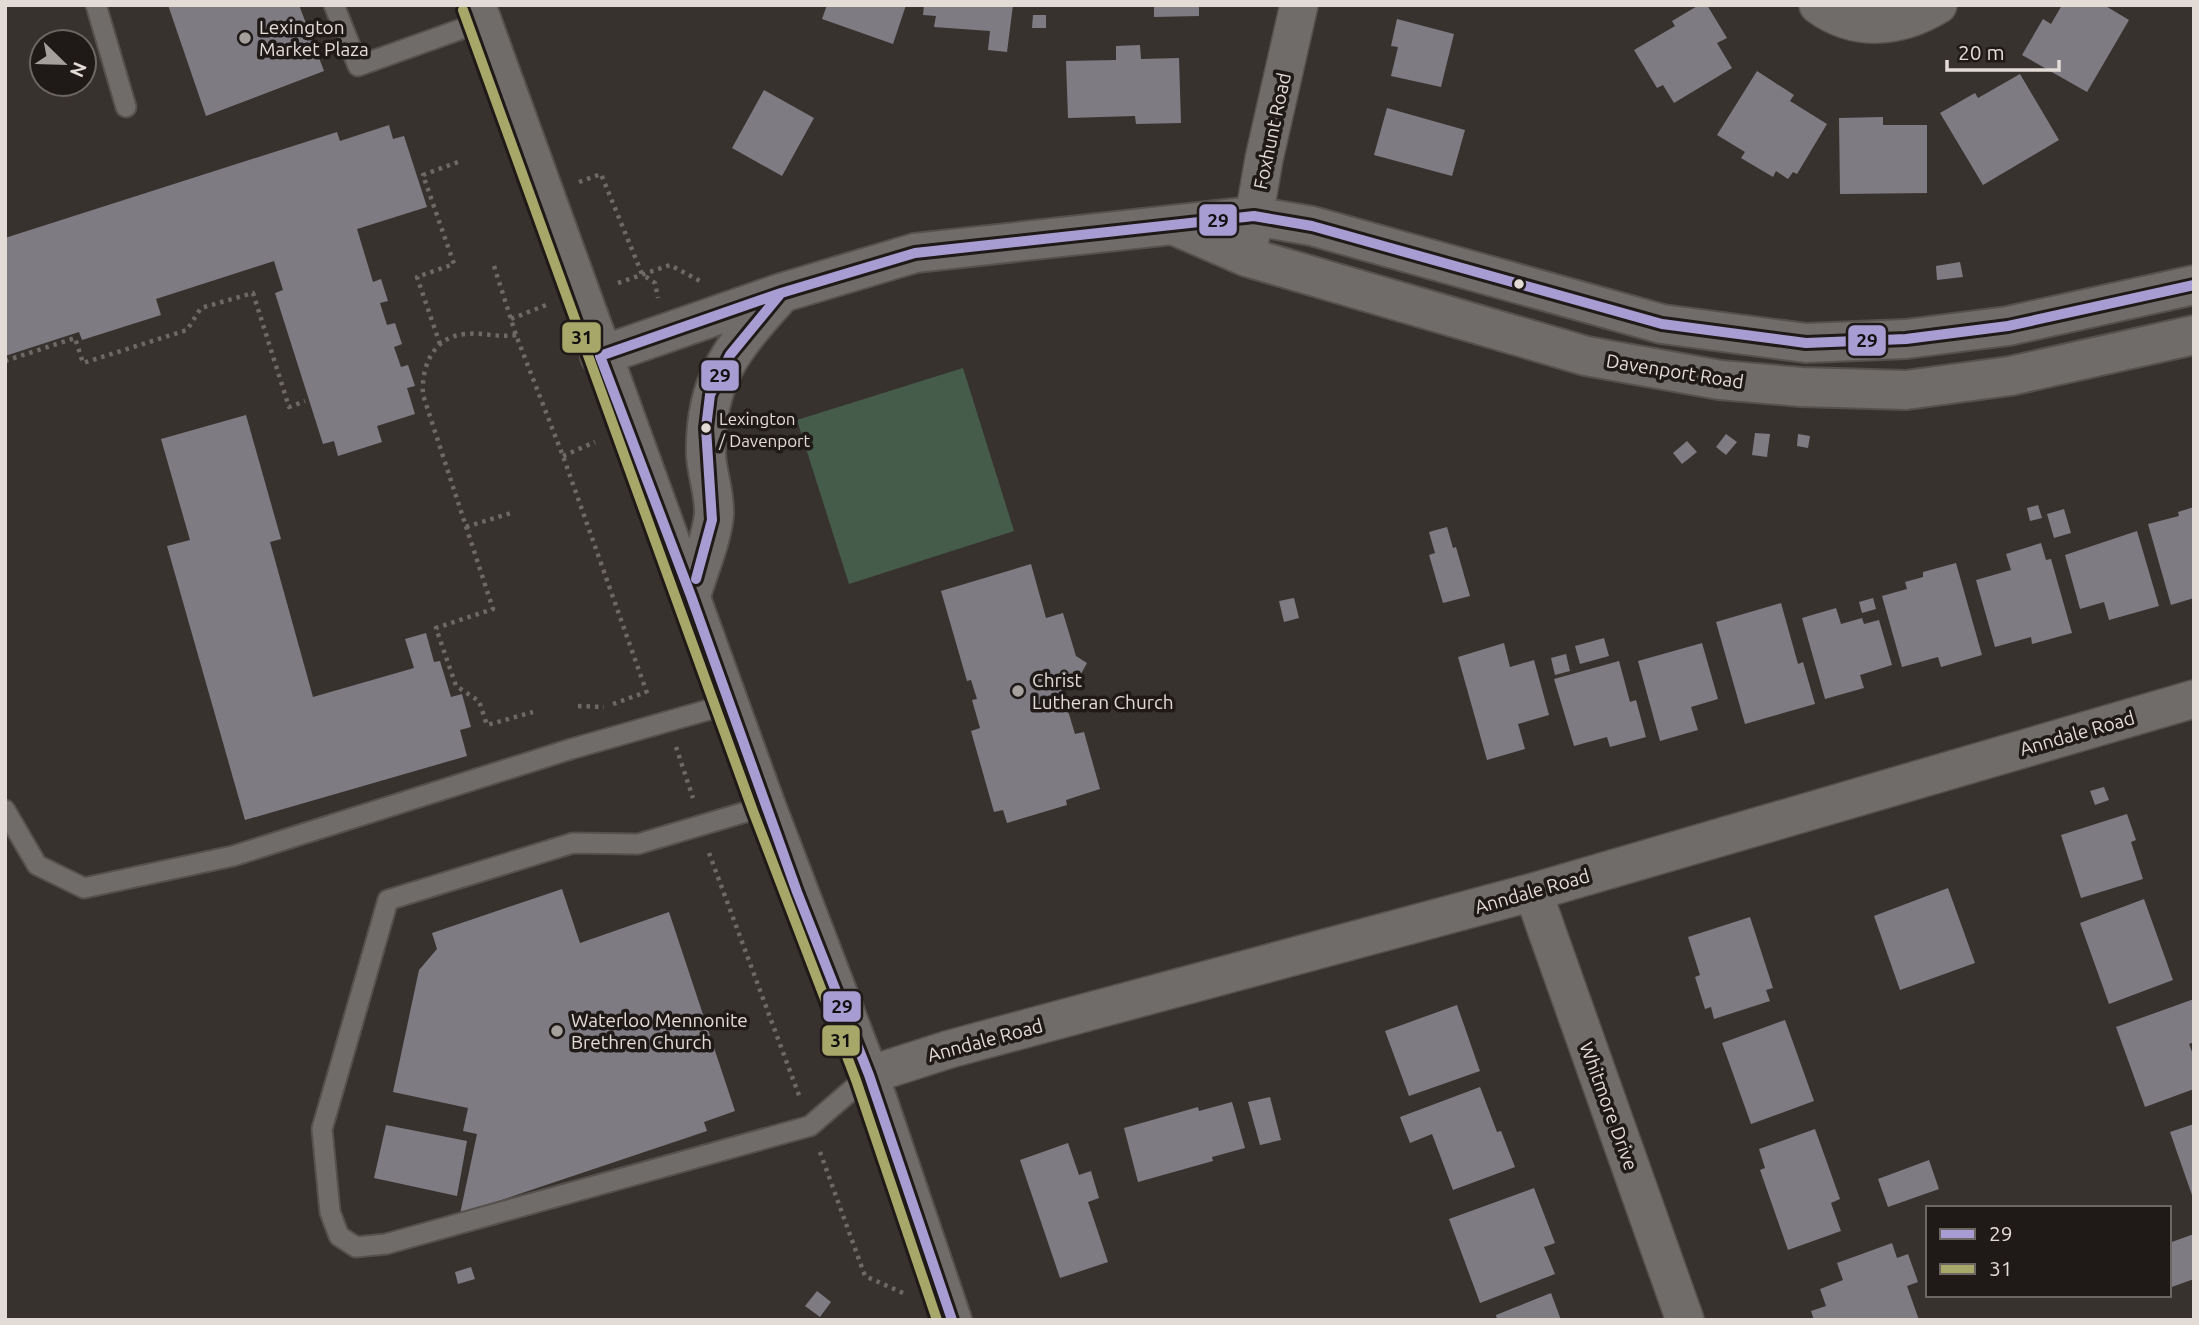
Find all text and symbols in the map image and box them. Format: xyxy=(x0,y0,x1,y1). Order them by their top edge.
place label: Lexington Market Plaza xyxy=(259,16,369,60)
north arrow xyxy=(28,28,98,98)
scale bar xyxy=(1947,28,2059,72)
marker: Lexington Market Plaza xyxy=(237,30,253,46)
text: 20 m xyxy=(1958,40,2005,64)
text: N xyxy=(66,59,92,80)
street label: Foxhunt Road xyxy=(1249,71,1295,191)
line badge: 29 xyxy=(1198,203,1238,237)
text: 29 xyxy=(1207,209,1229,231)
unlabelled marker xyxy=(1512,277,1526,291)
line badge: 31 xyxy=(561,321,602,354)
line badge: 29 xyxy=(1847,324,1887,357)
text: 31 xyxy=(571,326,593,348)
text: 29 xyxy=(1856,329,1878,351)
street label: Davenport Road xyxy=(1605,349,1745,393)
line badge: 29 xyxy=(700,359,740,392)
text: 29 xyxy=(709,364,731,386)
place label: Lexington / Davenport xyxy=(718,409,811,450)
marker: Lexington / Davenport xyxy=(699,421,713,435)
place label: Christ Lutheran Church xyxy=(1032,669,1174,713)
marker: Christ Lutheran Church xyxy=(1010,683,1026,699)
street label: Anndale Road xyxy=(2017,706,2137,760)
street label: Anndale Road xyxy=(1472,864,1592,918)
line badge: 29 xyxy=(822,990,862,1023)
text: 29 xyxy=(831,995,853,1017)
place label: Waterloo Mennonite Brethren Church xyxy=(571,1009,748,1053)
street label: Anndale Road xyxy=(925,1014,1045,1066)
marker: Waterloo Mennonite Brethren Church xyxy=(549,1023,565,1039)
line badge: 31 xyxy=(821,1024,861,1057)
text: 31 xyxy=(830,1029,852,1051)
street label: Whitmore Drive xyxy=(1576,1039,1642,1173)
legend xyxy=(1926,1206,2171,1297)
text: 29 xyxy=(1989,1221,2013,1245)
text: 31 xyxy=(1989,1256,2013,1280)

